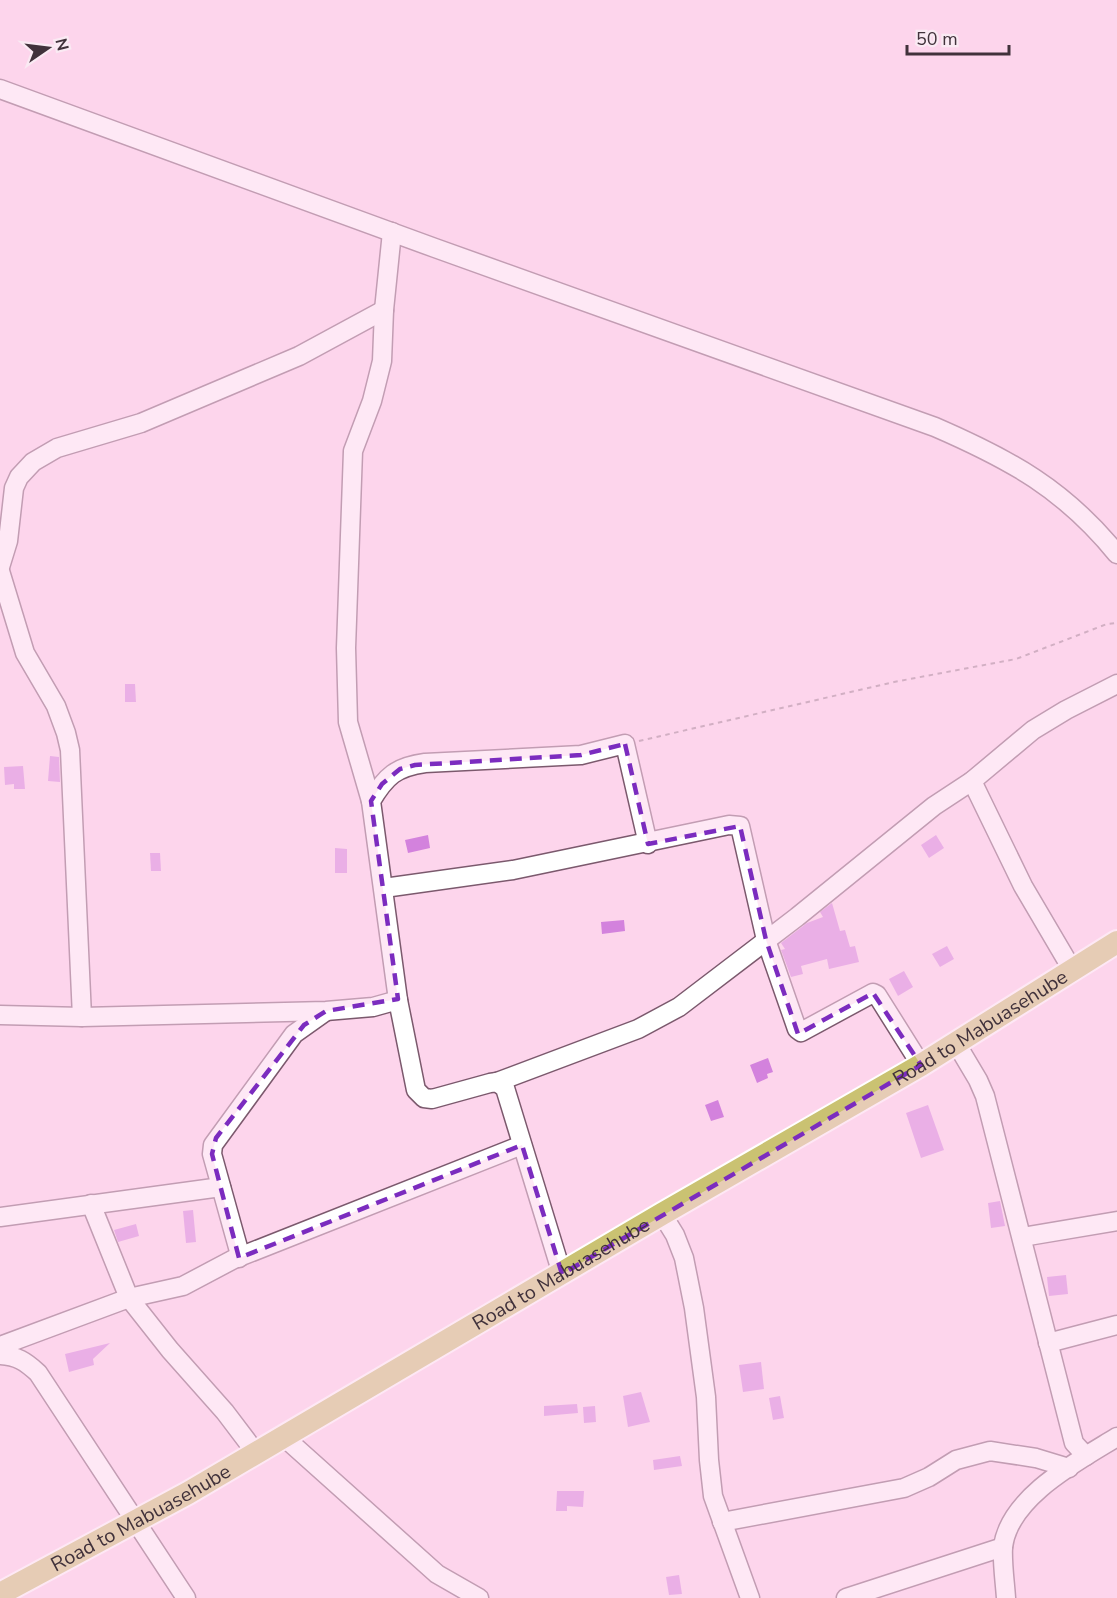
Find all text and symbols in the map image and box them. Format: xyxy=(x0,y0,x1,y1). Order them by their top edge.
north arrow xyxy=(18,18,78,78)
scale bar xyxy=(907,18,1009,56)
text: 50 m xyxy=(916,27,958,51)
text: N xyxy=(49,36,74,53)
street label: Road to Mabuasehube xyxy=(888,963,1073,1092)
street label: Road to Mabuasehube xyxy=(467,1211,654,1336)
street label: Road to Mabuasehube xyxy=(46,1457,236,1578)

